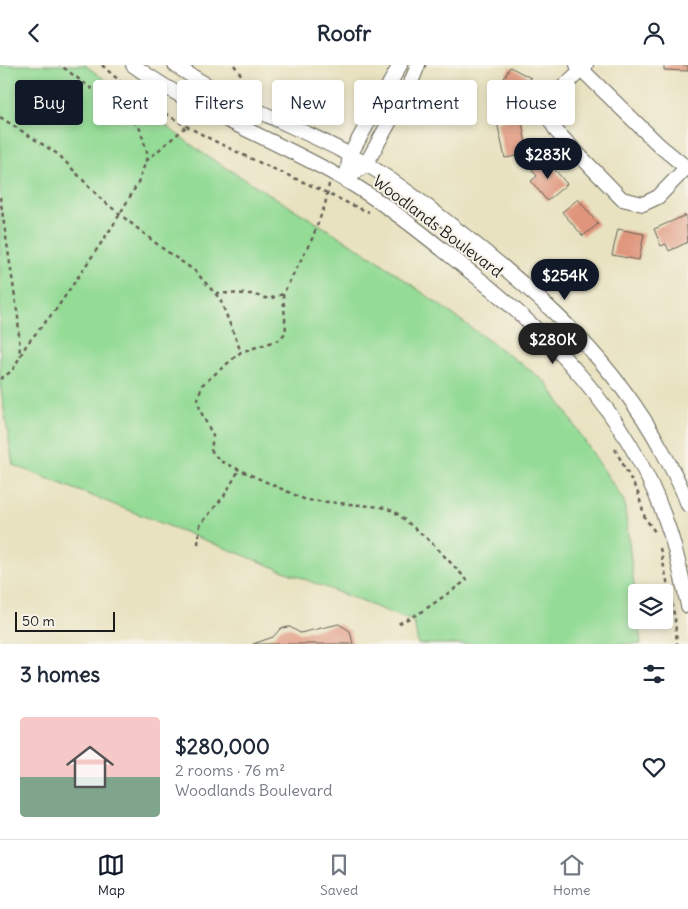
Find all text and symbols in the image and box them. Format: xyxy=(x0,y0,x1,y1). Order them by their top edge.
icon: back xyxy=(20,19,48,47)
text: Roofr xyxy=(317,19,371,47)
icon: person xyxy=(640,19,668,47)
chip: Buy xyxy=(15,80,83,125)
chip: Rent xyxy=(93,80,167,125)
chip: Filters xyxy=(177,80,262,125)
chip: New xyxy=(272,80,344,125)
chip: Apartment xyxy=(354,80,477,125)
chip: House xyxy=(487,80,575,125)
pin: $283K xyxy=(513,137,583,180)
text: $283K xyxy=(525,144,571,164)
street label: Woodlands Boulevard xyxy=(369,171,507,281)
pin: $254K xyxy=(530,259,600,301)
text: $254K xyxy=(542,265,588,285)
pin: $280K xyxy=(518,323,588,365)
text: $280K xyxy=(529,329,577,349)
map controls xyxy=(628,584,673,629)
button: layers xyxy=(628,584,673,629)
scale bar xyxy=(15,609,115,632)
text: 50 m xyxy=(22,612,55,630)
icon: filters xyxy=(640,660,668,688)
text: 3 homes xyxy=(20,661,100,688)
text: $280,000 xyxy=(175,733,270,760)
icon: home xyxy=(60,737,120,797)
icon: heart xyxy=(640,753,668,781)
text: 2 rooms · 76 m² xyxy=(175,760,285,780)
text: Woodlands Boulevard xyxy=(175,780,332,800)
tab: Map xyxy=(97,851,125,899)
tab: Saved xyxy=(320,851,358,899)
tab: Home xyxy=(553,851,591,899)

